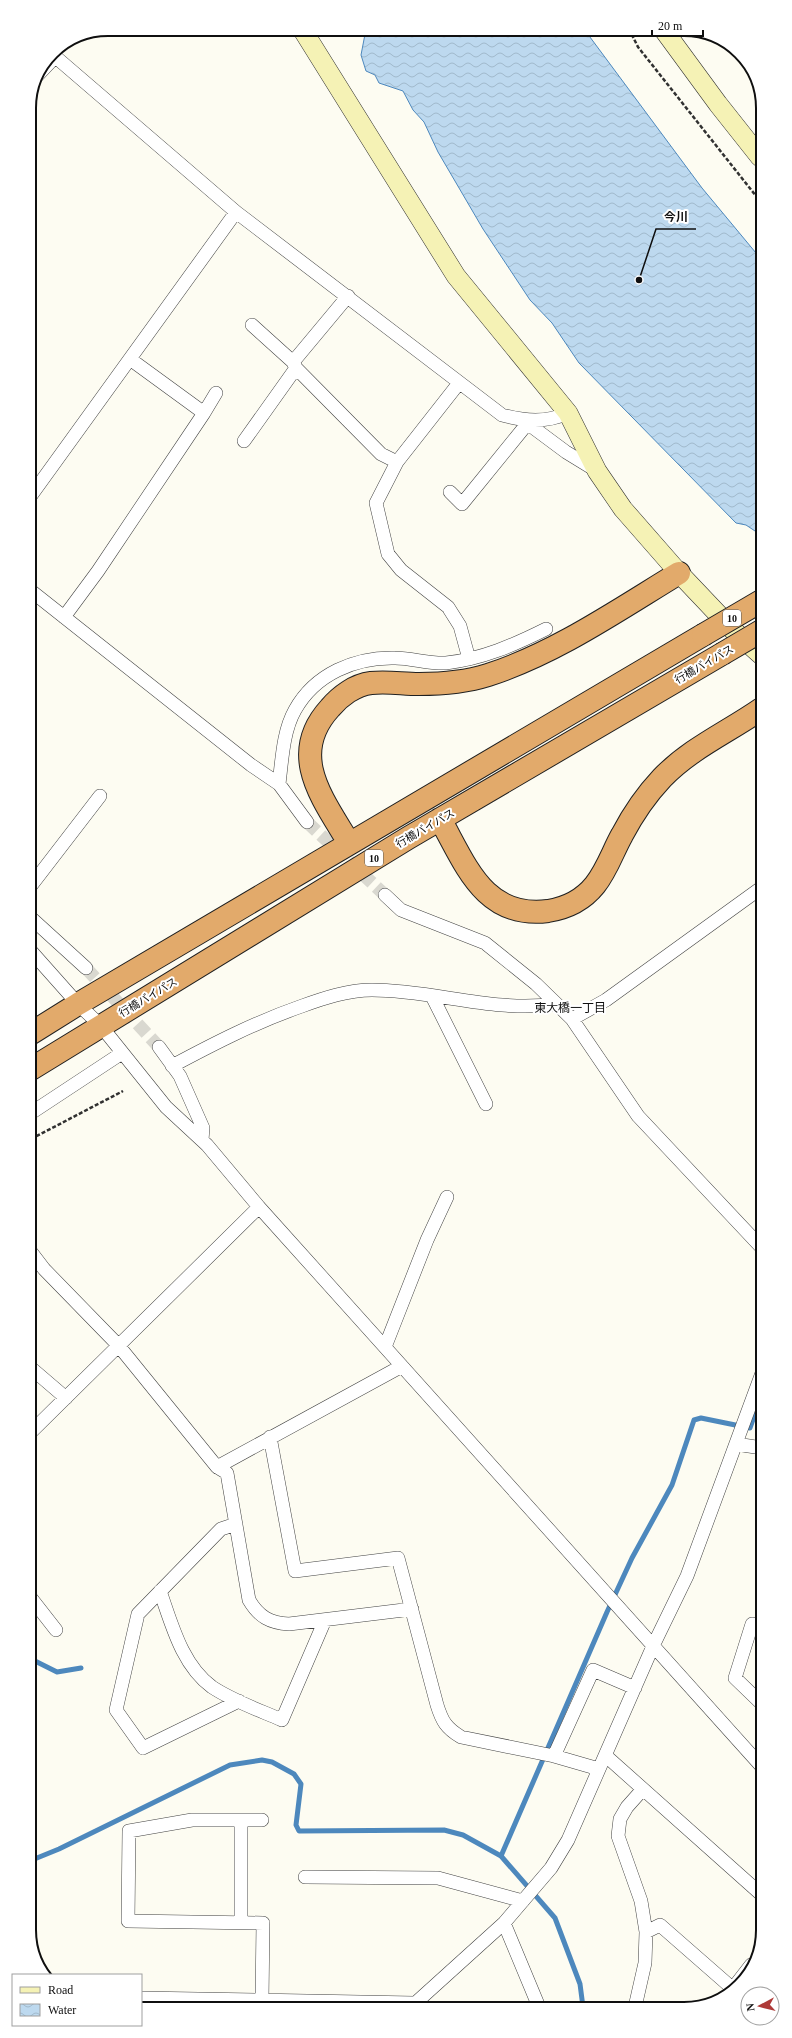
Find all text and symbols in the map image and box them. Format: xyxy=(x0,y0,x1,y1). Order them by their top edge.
scale bar xyxy=(652,12,703,38)
text: 20 m xyxy=(658,19,683,33)
callout: 今川 xyxy=(656,205,696,229)
text: 今川 xyxy=(664,210,688,224)
road number: 10 xyxy=(723,610,741,626)
street label: 行橋バイパス xyxy=(673,642,735,686)
street label: 行橋バイパス xyxy=(394,806,456,850)
road number: 10 xyxy=(365,850,383,866)
street label: 行橋バイパス xyxy=(117,975,179,1019)
district label: 東大橋一丁目 xyxy=(534,1001,606,1015)
legend xyxy=(12,1974,142,2026)
text: Road xyxy=(48,1983,73,1997)
north arrow xyxy=(740,1986,780,2026)
text: N xyxy=(744,2002,757,2012)
text: Water xyxy=(48,2003,76,2017)

